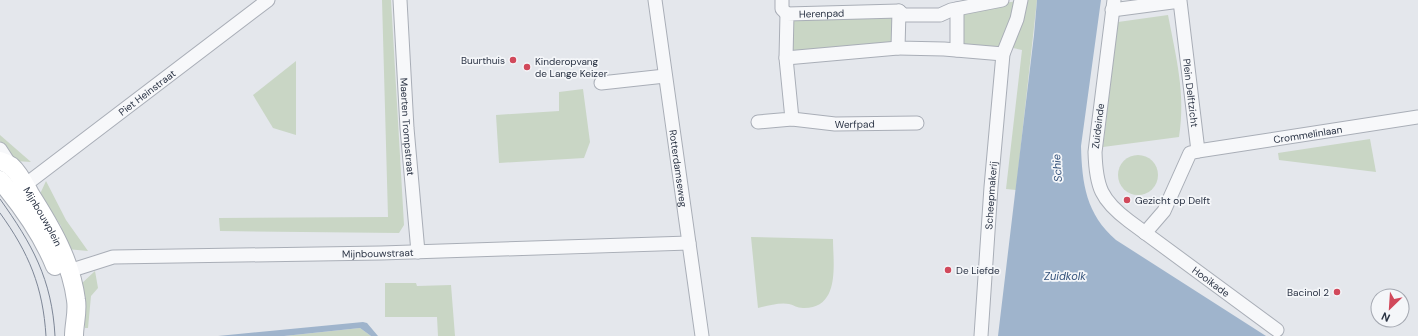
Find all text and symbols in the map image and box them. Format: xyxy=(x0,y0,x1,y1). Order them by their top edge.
street label: Herenpad xyxy=(799,6,844,20)
place label: Buurthuis xyxy=(461,54,505,67)
marker: Buurthuis xyxy=(508,55,518,65)
place label: Kinderopvang de Lange Keizer xyxy=(535,55,608,80)
street label: Plein Delftzicht xyxy=(1180,58,1202,128)
marker: Kinderopvang de Lange Keizer xyxy=(522,62,532,72)
street label: Piet Heinstraat xyxy=(116,66,178,118)
street label: Maerten Trompstraat xyxy=(398,78,418,176)
street label: Zuideinde xyxy=(1089,102,1107,149)
street label: Werfpad xyxy=(835,117,875,131)
street label: Crommelinlaan xyxy=(1272,122,1343,146)
street label: Rotterdamseweg xyxy=(667,129,690,208)
water label: Schie xyxy=(1049,154,1065,182)
street label: Scheepmakerij xyxy=(982,161,1000,230)
street label: Mijnbouwplein xyxy=(21,184,65,249)
place label: Gezicht op Delft xyxy=(1135,194,1210,207)
marker: Gezicht op Delft xyxy=(1122,195,1132,205)
street label: Mijnbouwstraat xyxy=(342,245,414,260)
street label: Hooikade xyxy=(1190,263,1233,300)
place label: De Liefde xyxy=(956,264,1000,277)
marker: De Liefde xyxy=(943,265,953,275)
water label: Zuidkolk xyxy=(1044,269,1086,283)
place label: Bacinol 2 xyxy=(1287,286,1329,299)
marker: Bacinol 2 xyxy=(1332,287,1342,297)
north arrow xyxy=(1370,288,1410,328)
text: N xyxy=(1379,309,1392,325)

